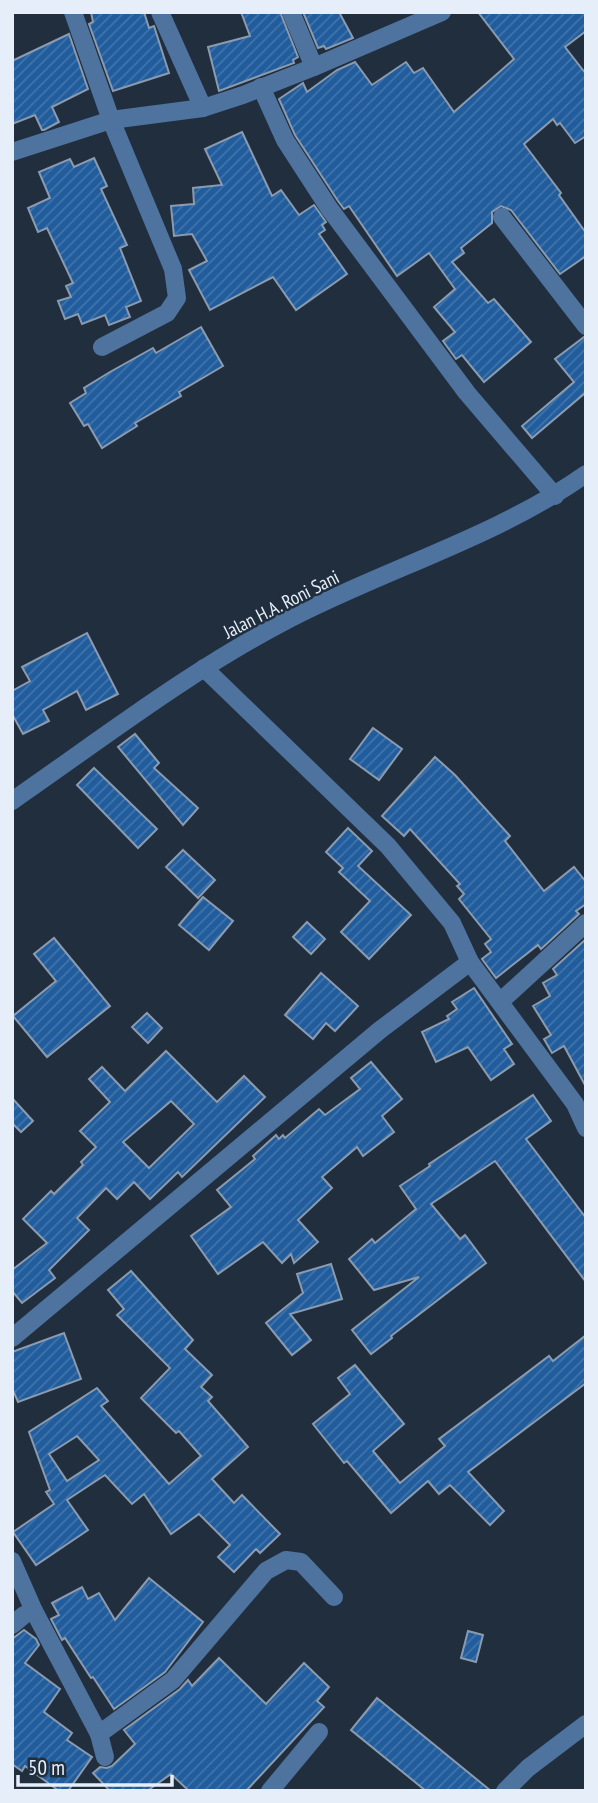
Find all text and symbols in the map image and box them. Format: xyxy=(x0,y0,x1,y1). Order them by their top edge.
street label: Jalan H.A. Roni Sani xyxy=(218,564,343,644)
scale bar xyxy=(18,1744,172,1788)
text: 50 m xyxy=(28,1754,65,1781)

